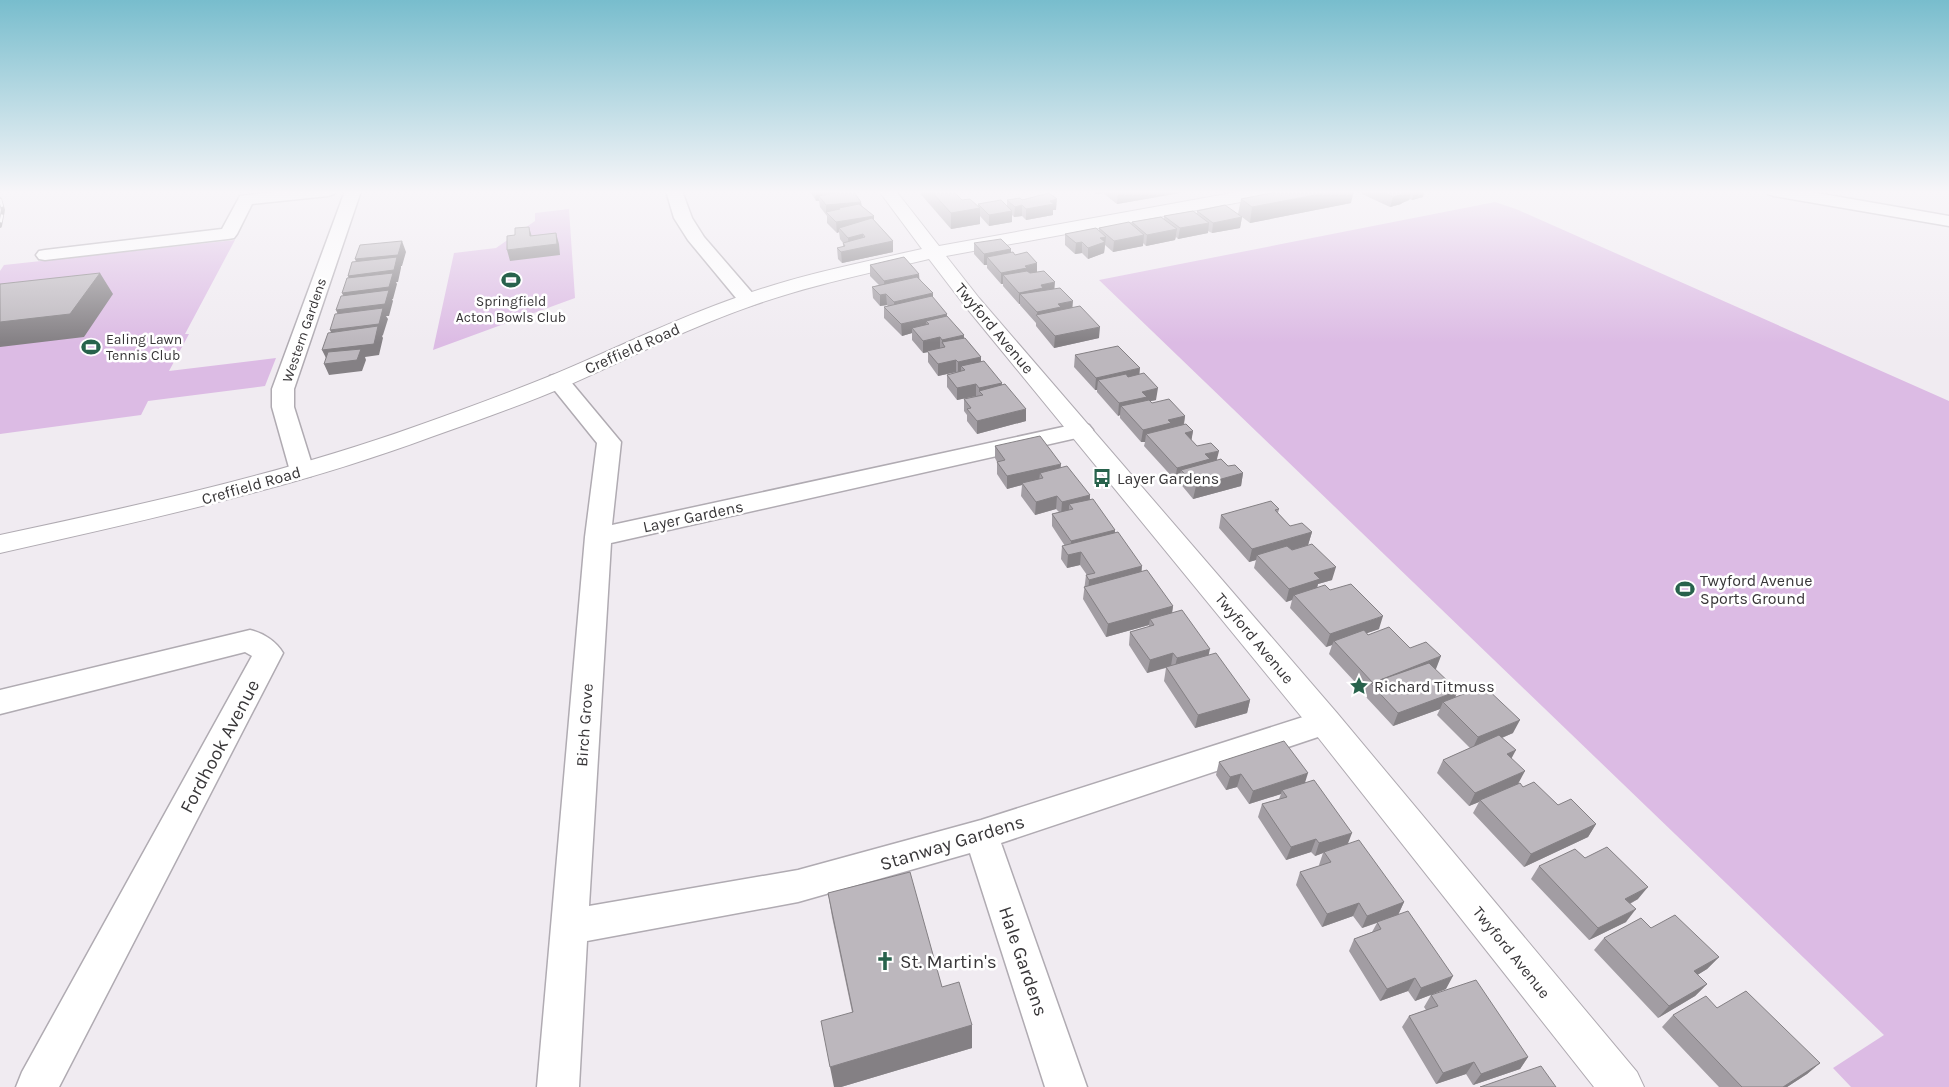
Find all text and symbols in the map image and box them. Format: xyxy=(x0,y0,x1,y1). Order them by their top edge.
sports icon: Springfield Acton Bowls Club xyxy=(500,269,522,291)
street label: Western Gardens xyxy=(279,276,330,384)
street label: Twyford Avenue xyxy=(951,279,1038,378)
place label: Springfield Acton Bowls Club xyxy=(456,293,566,326)
street label: Creffield Road xyxy=(582,319,683,378)
place label: Ealing Lawn Tennis Club xyxy=(106,331,182,364)
sports icon: Ealing Lawn Tennis Club xyxy=(80,336,102,358)
street label: Creffield Road xyxy=(199,462,303,509)
bus stop icon: Layer Gardens xyxy=(1091,467,1113,489)
place label: Layer Gardens xyxy=(1117,469,1219,488)
street label: Layer Gardens xyxy=(641,497,745,536)
place label: Twyford Avenue Sports Ground xyxy=(1700,571,1813,608)
sports icon: Twyford Avenue Sports Ground xyxy=(1674,578,1696,600)
street label: Twyford Avenue xyxy=(1211,589,1298,688)
place icon: Richard Titmuss xyxy=(1348,675,1370,697)
street label: Fordhook Avenue xyxy=(175,676,264,817)
place label: Richard Titmuss xyxy=(1374,677,1495,696)
street label: Birch Grove xyxy=(572,683,597,767)
street label: Stanway Gardens xyxy=(877,810,1027,875)
street label: Hale Gardens xyxy=(994,903,1052,1019)
street label: Twyford Avenue xyxy=(1469,903,1554,1002)
church icon: St. Martin's xyxy=(874,950,896,972)
place label: St. Martin's xyxy=(900,951,997,973)

